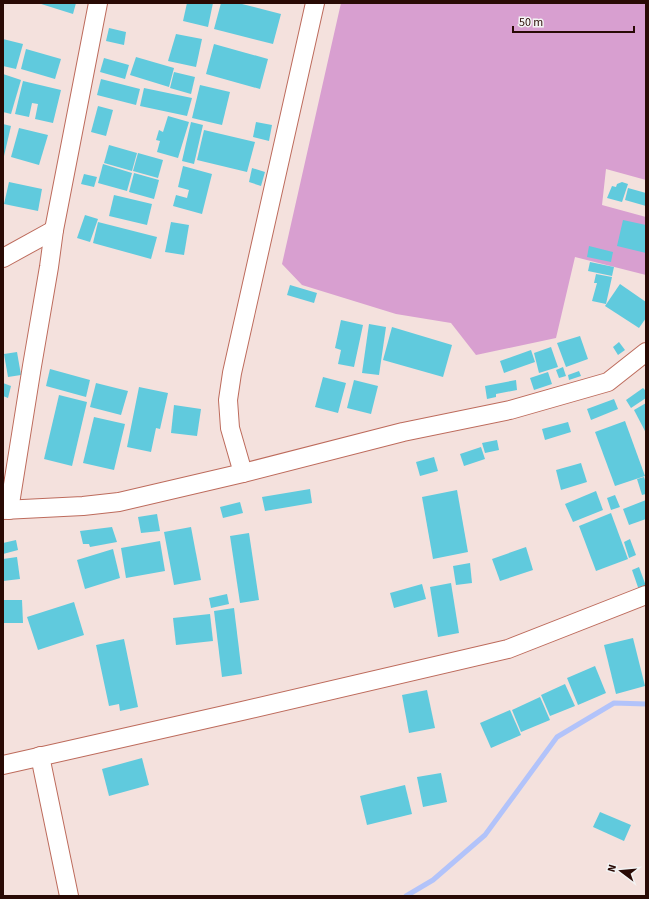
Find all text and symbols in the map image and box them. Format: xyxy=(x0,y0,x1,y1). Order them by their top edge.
scale bar xyxy=(513,8,634,34)
text: 50 m xyxy=(519,14,543,31)
north arrow xyxy=(601,851,641,891)
text: N xyxy=(604,863,620,874)

